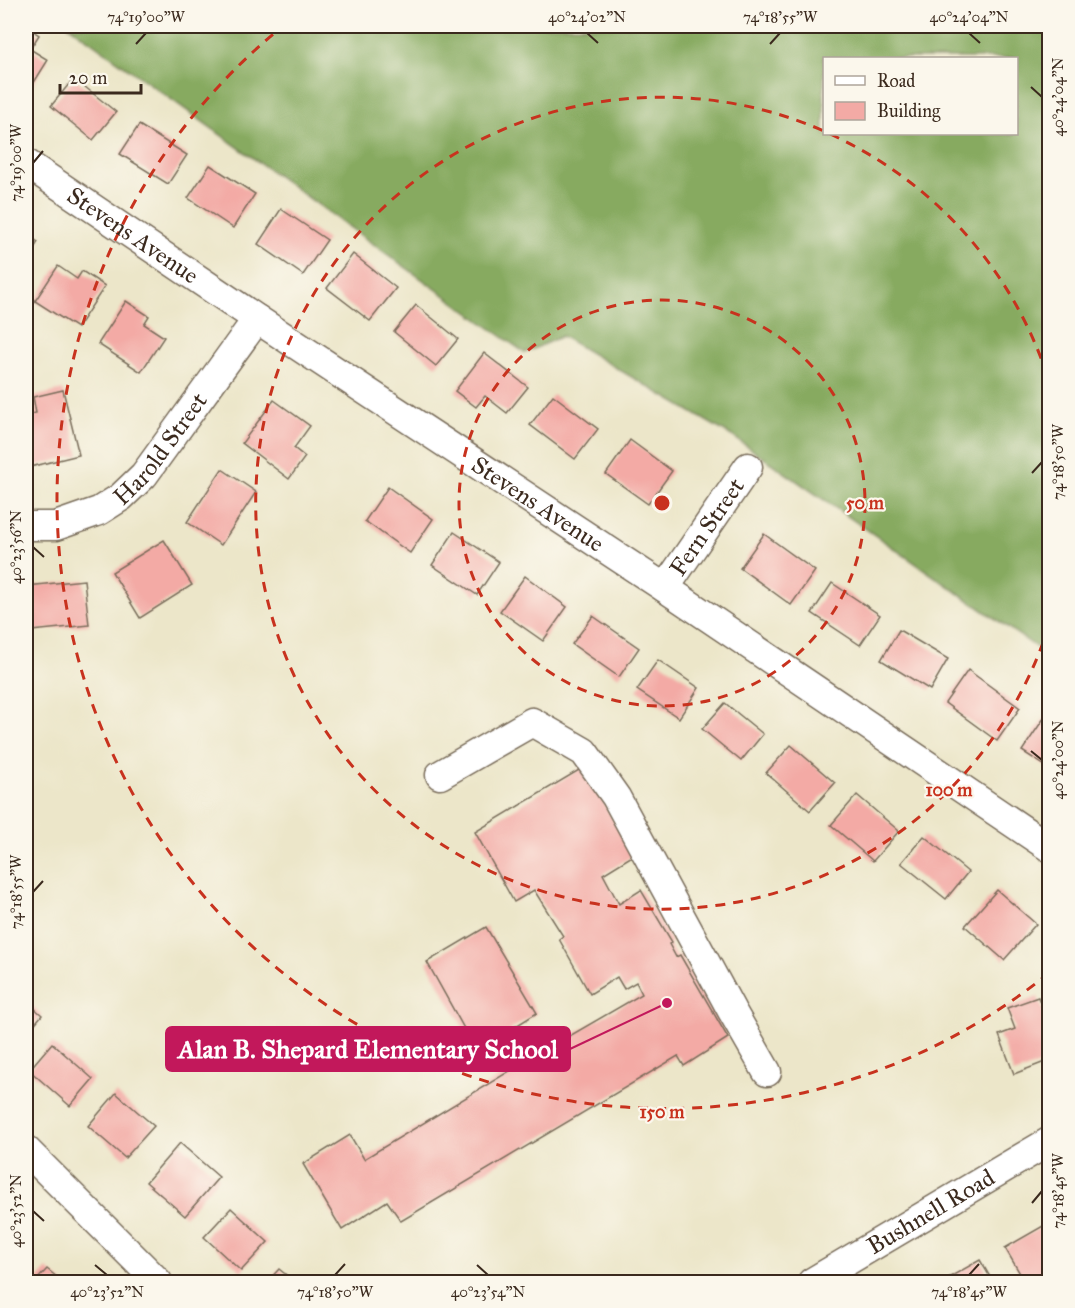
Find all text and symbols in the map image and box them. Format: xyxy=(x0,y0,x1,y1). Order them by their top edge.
text: 74°19'00"W xyxy=(107,8,186,26)
text: 40°24'02"N xyxy=(548,8,626,26)
text: 74°18'55"W xyxy=(743,8,818,26)
text: 40°24'04"N xyxy=(930,8,1009,26)
scale bar xyxy=(60,57,141,95)
legend xyxy=(823,57,1018,135)
text: 40°24'04"N xyxy=(1049,57,1067,136)
text: 20 m xyxy=(69,67,107,89)
text: Road xyxy=(877,70,915,92)
text: Building xyxy=(877,100,941,123)
text: 74°19'00"W xyxy=(7,123,25,202)
street label: Stevens Avenue xyxy=(61,180,204,290)
street label: Harold Street xyxy=(107,386,214,511)
text: 74°18'50"W xyxy=(1049,423,1067,500)
street label: Stevens Avenue xyxy=(466,450,610,559)
street label: Fern Street xyxy=(663,472,751,582)
text: 50 m xyxy=(846,492,885,514)
centre of rings xyxy=(652,493,672,513)
text: 40°23'56"N xyxy=(7,510,25,584)
text: 40°24'00"N xyxy=(1049,720,1067,800)
text: 100 m xyxy=(926,779,973,801)
text: 74°18'55"W xyxy=(7,854,25,929)
callout: Alan B. Shepard Elementary School xyxy=(166,1027,570,1071)
text: Alan B. Shepard Elementary School xyxy=(176,1033,559,1065)
text: 150 m xyxy=(640,1101,685,1123)
text: 74°18'45"W xyxy=(1049,1152,1067,1229)
street label: Bushnell Road xyxy=(862,1162,1000,1261)
text: 40°23'52"N xyxy=(7,1174,25,1248)
text: 40°23'52"N xyxy=(70,1283,144,1301)
text: 74°18'50"W xyxy=(297,1283,374,1301)
text: 40°23'54"N xyxy=(451,1283,525,1301)
text: 74°18'45"W xyxy=(931,1283,1008,1301)

